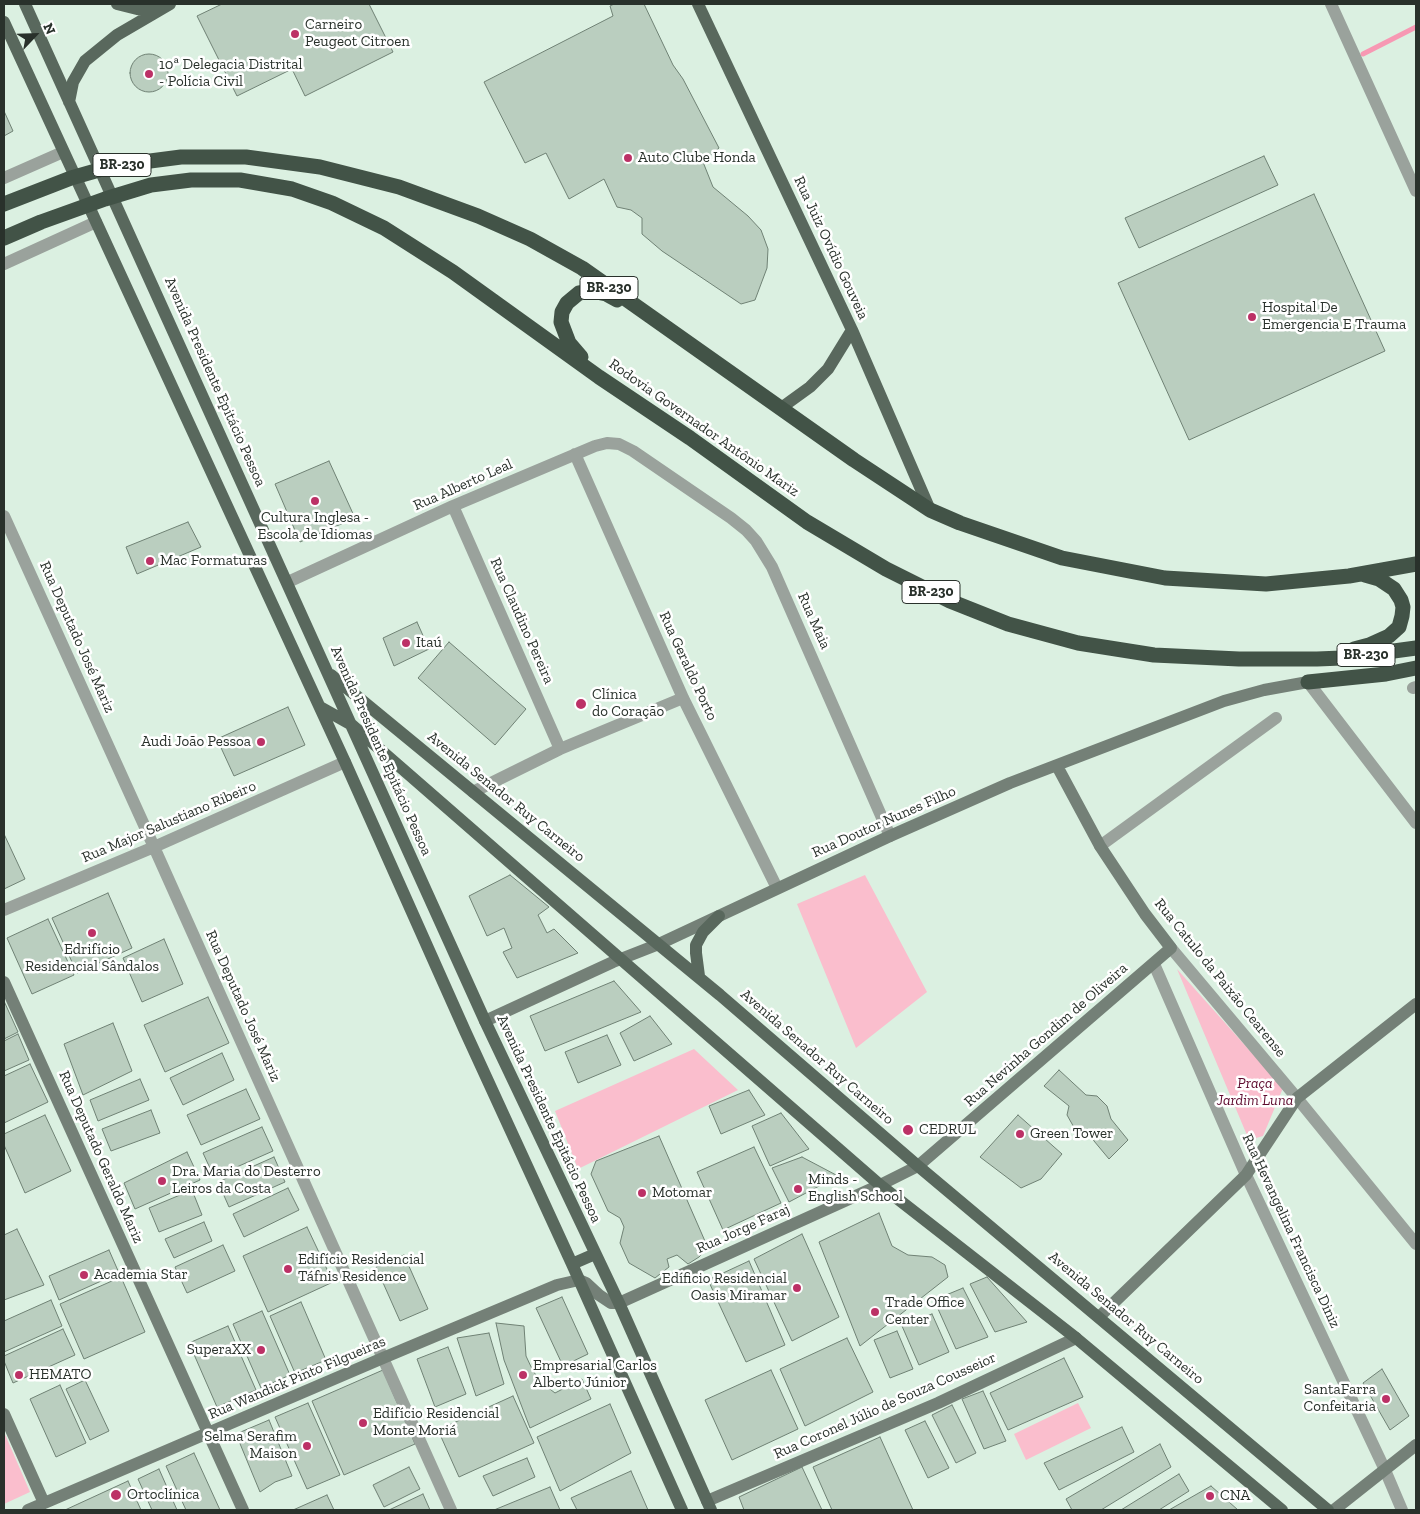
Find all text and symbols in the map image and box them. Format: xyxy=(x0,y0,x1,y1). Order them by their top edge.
north arrow xyxy=(10,10,60,60)
place label: Carneiro Peugeot Citroen xyxy=(305,16,410,51)
text: N xyxy=(39,20,59,37)
marker: Carneiro Peugeot Citroen xyxy=(289,28,301,40)
place label: 10ª Delegacia Distrital - Polícia Civil xyxy=(159,56,303,91)
marker: 10ª Delegacia Distrital - Polícia Civil xyxy=(143,68,155,80)
place label: Auto Clube Honda xyxy=(638,149,756,167)
marker: Auto Clube Honda xyxy=(622,152,634,164)
road number: BR-230 xyxy=(93,154,151,176)
street label: Rua Juiz Ovídio Gouveia xyxy=(790,173,872,323)
street label: Avenida Presidente Epitácio Pessoa xyxy=(161,274,269,490)
road number: BR-230 xyxy=(580,276,638,300)
place label: Hospital De Emergencia E Trauma xyxy=(1262,299,1406,334)
marker: Hospital De Emergencia E Trauma xyxy=(1246,311,1258,323)
street label: Rodovia Governador Antônio Mariz xyxy=(605,355,803,501)
street label: Rua Alberto Leal xyxy=(411,455,515,515)
marker: Cultura Inglesa - Escola de Idiomas xyxy=(309,495,321,507)
place label: Cultura Inglesa - Escola de Idiomas xyxy=(258,509,372,544)
place label: Mac Formaturas xyxy=(160,552,267,570)
marker: Mac Formaturas xyxy=(144,555,156,567)
street label: Rua Claudino Pereira xyxy=(486,555,558,687)
street label: Rua Deputado José Mariz xyxy=(35,559,119,715)
road number: BR-230 xyxy=(902,580,960,604)
street label: Rua Maia xyxy=(794,590,834,652)
street label: Rua Geraldo Porto xyxy=(655,609,721,723)
place label: Itaú xyxy=(416,634,442,652)
marker: Itaú xyxy=(400,637,412,649)
street label: Avenida Presidente Epitácio Pessoa xyxy=(327,643,435,859)
road number: BR-230 xyxy=(1337,644,1395,666)
place label: Clínica do Coração xyxy=(592,686,664,721)
marker: Clínica do Coração xyxy=(574,697,588,711)
street label: Avenida Senador Ruy Carneiro xyxy=(424,728,588,866)
place label: Audi João Pessoa xyxy=(141,733,251,751)
marker: Audi João Pessoa xyxy=(255,736,267,748)
street label: Rua Major Salustiano Ribeiro xyxy=(79,777,259,867)
street label: Rua Doutor Nunes Filho xyxy=(809,782,959,862)
street label: Rua Catulo da Paixão Cearense xyxy=(1150,895,1290,1061)
marker: Edrifício Residencial Sândalos xyxy=(86,927,98,939)
street label: Rua Deputado José Mariz xyxy=(201,928,285,1084)
place label: Edrifício Residencial Sândalos xyxy=(25,941,159,976)
street label: Rua Nevinha Gondim de Oliveira xyxy=(961,959,1131,1111)
street label: Avenida Senador Ruy Carneiro xyxy=(737,985,897,1129)
street label: Avenida Presidente Epitácio Pessoa xyxy=(493,1012,605,1226)
street label: Rua Deputado Geraldo Mariz xyxy=(55,1068,147,1246)
park label: Praça Jardim Luna xyxy=(1217,1075,1293,1110)
place label: CEDRUL xyxy=(919,1121,976,1139)
marker: CEDRUL xyxy=(901,1123,915,1137)
place label: Green Tower xyxy=(1030,1125,1113,1143)
marker: Green Tower xyxy=(1014,1128,1026,1140)
street label: Rua Hevangelina Francisca Diniz xyxy=(1238,1131,1344,1331)
place label: Dra. Maria do Desterro Leiros da Costa xyxy=(172,1163,321,1198)
place label: Minds - English School xyxy=(808,1171,903,1206)
marker: Dra. Maria do Desterro Leiros da Costa xyxy=(156,1175,168,1187)
marker: Minds - English School xyxy=(792,1183,804,1195)
place label: Motomar xyxy=(652,1184,712,1202)
marker: Motomar xyxy=(636,1187,648,1199)
street label: Rua Jorge Faraj xyxy=(694,1200,792,1258)
street label: Avenida Senador Ruy Carneiro xyxy=(1045,1248,1207,1388)
place label: Edifício Residencial Táfnis Residence xyxy=(298,1251,424,1286)
marker: Edifício Residencial Táfnis Residence xyxy=(282,1263,294,1275)
place label: Academia Star xyxy=(94,1266,188,1284)
marker: Academia Star xyxy=(78,1269,90,1281)
place label: Edíficio Residencial Oasis Miramar xyxy=(662,1270,787,1305)
marker: Edíficio Residencial Oasis Miramar xyxy=(791,1282,803,1294)
place label: Trade Office Center xyxy=(885,1294,964,1329)
marker: Trade Office Center xyxy=(869,1306,881,1318)
street label: Rua Wandick Pinto Filgueiras xyxy=(206,1332,388,1424)
place label: SuperaXX xyxy=(187,1341,251,1359)
marker: SuperaXX xyxy=(255,1344,267,1356)
street label: Rua Coronel Júlio de Souza Cousseior xyxy=(771,1349,999,1463)
place label: Empresarial Carlos Alberto Júnior xyxy=(533,1357,657,1392)
place label: HEMATO xyxy=(29,1366,91,1384)
marker: HEMATO xyxy=(13,1369,25,1381)
marker: Empresarial Carlos Alberto Júnior xyxy=(517,1369,529,1381)
place label: SantaFarra Confeitaria xyxy=(1304,1381,1376,1416)
marker: SantaFarra Confeitaria xyxy=(1380,1393,1392,1405)
place label: Edifício Residencial Monte Moriá xyxy=(373,1405,499,1440)
marker: Edifício Residencial Monte Moriá xyxy=(357,1417,369,1429)
place label: Selma Serafim Maison xyxy=(204,1428,297,1463)
marker: Selma Serafim Maison xyxy=(301,1440,313,1452)
place label: Ortoclínica xyxy=(127,1486,200,1504)
place label: CNA xyxy=(1220,1487,1250,1505)
marker: Ortoclínica xyxy=(109,1488,123,1502)
marker: CNA xyxy=(1204,1490,1216,1502)

